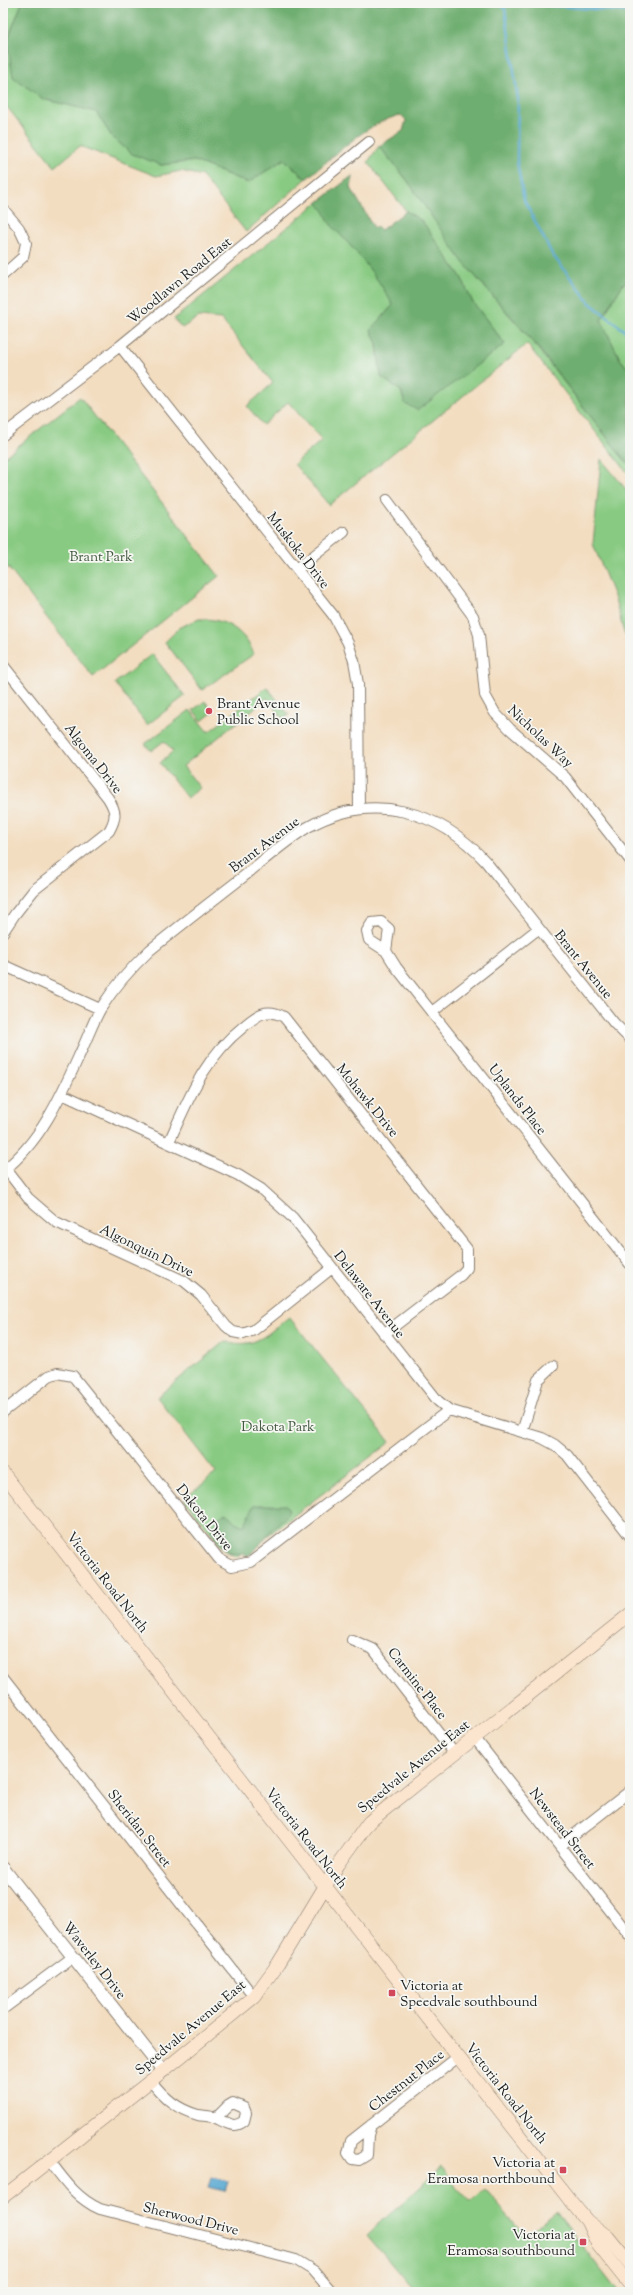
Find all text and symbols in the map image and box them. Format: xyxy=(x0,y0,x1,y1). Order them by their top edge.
street label: Woodlawn Road East xyxy=(124,233,237,330)
street label: Muskoka Drive xyxy=(261,509,334,594)
park label: Brant Park xyxy=(69,548,133,568)
place label: Brant Avenue Public School xyxy=(217,695,300,731)
street label: Nicholas Way xyxy=(502,702,577,773)
marker: Brant Avenue Public School xyxy=(204,706,214,716)
street label: Algoma Drive xyxy=(59,720,126,799)
street label: Brant Avenue xyxy=(226,813,304,879)
street label: Brant Avenue xyxy=(548,927,616,1004)
street label: Mohawk Drive xyxy=(331,1060,402,1142)
street label: Uplands Place xyxy=(482,1061,550,1140)
street label: Algonquin Drive xyxy=(96,1220,197,1283)
street label: Delaware Avenue xyxy=(328,1247,409,1343)
park label: Dakota Park xyxy=(241,1418,315,1438)
street label: Dakota Drive xyxy=(170,1481,237,1556)
street label: Victoria Road North xyxy=(61,1529,152,1638)
street label: Carmine Place xyxy=(382,1644,451,1725)
street label: Speedvale Avenue East xyxy=(354,1716,475,1819)
street label: Victoria Road North xyxy=(260,1785,351,1894)
street label: Newstead Street xyxy=(523,1785,600,1874)
street label: Sheridan Street xyxy=(102,1786,175,1873)
street label: Waverley Drive xyxy=(57,1918,130,2004)
street label: Speedvale Avenue East xyxy=(132,1976,251,2081)
place label: Victoria at Speedvale southbound xyxy=(400,1977,538,2013)
marker: Victoria at Speedvale southbound xyxy=(387,1988,397,1998)
street label: Victoria Road North xyxy=(460,2040,551,2149)
street label: Chestnut Place xyxy=(365,2046,449,2117)
place label: Victoria at Eramosa northbound xyxy=(427,2154,555,2190)
marker: Victoria at Eramosa northbound xyxy=(558,2165,568,2175)
street label: Sherwood Drive xyxy=(140,2198,241,2242)
place label: Victoria at Eramosa southbound xyxy=(447,2226,575,2262)
marker: Victoria at Eramosa southbound xyxy=(578,2237,588,2247)

